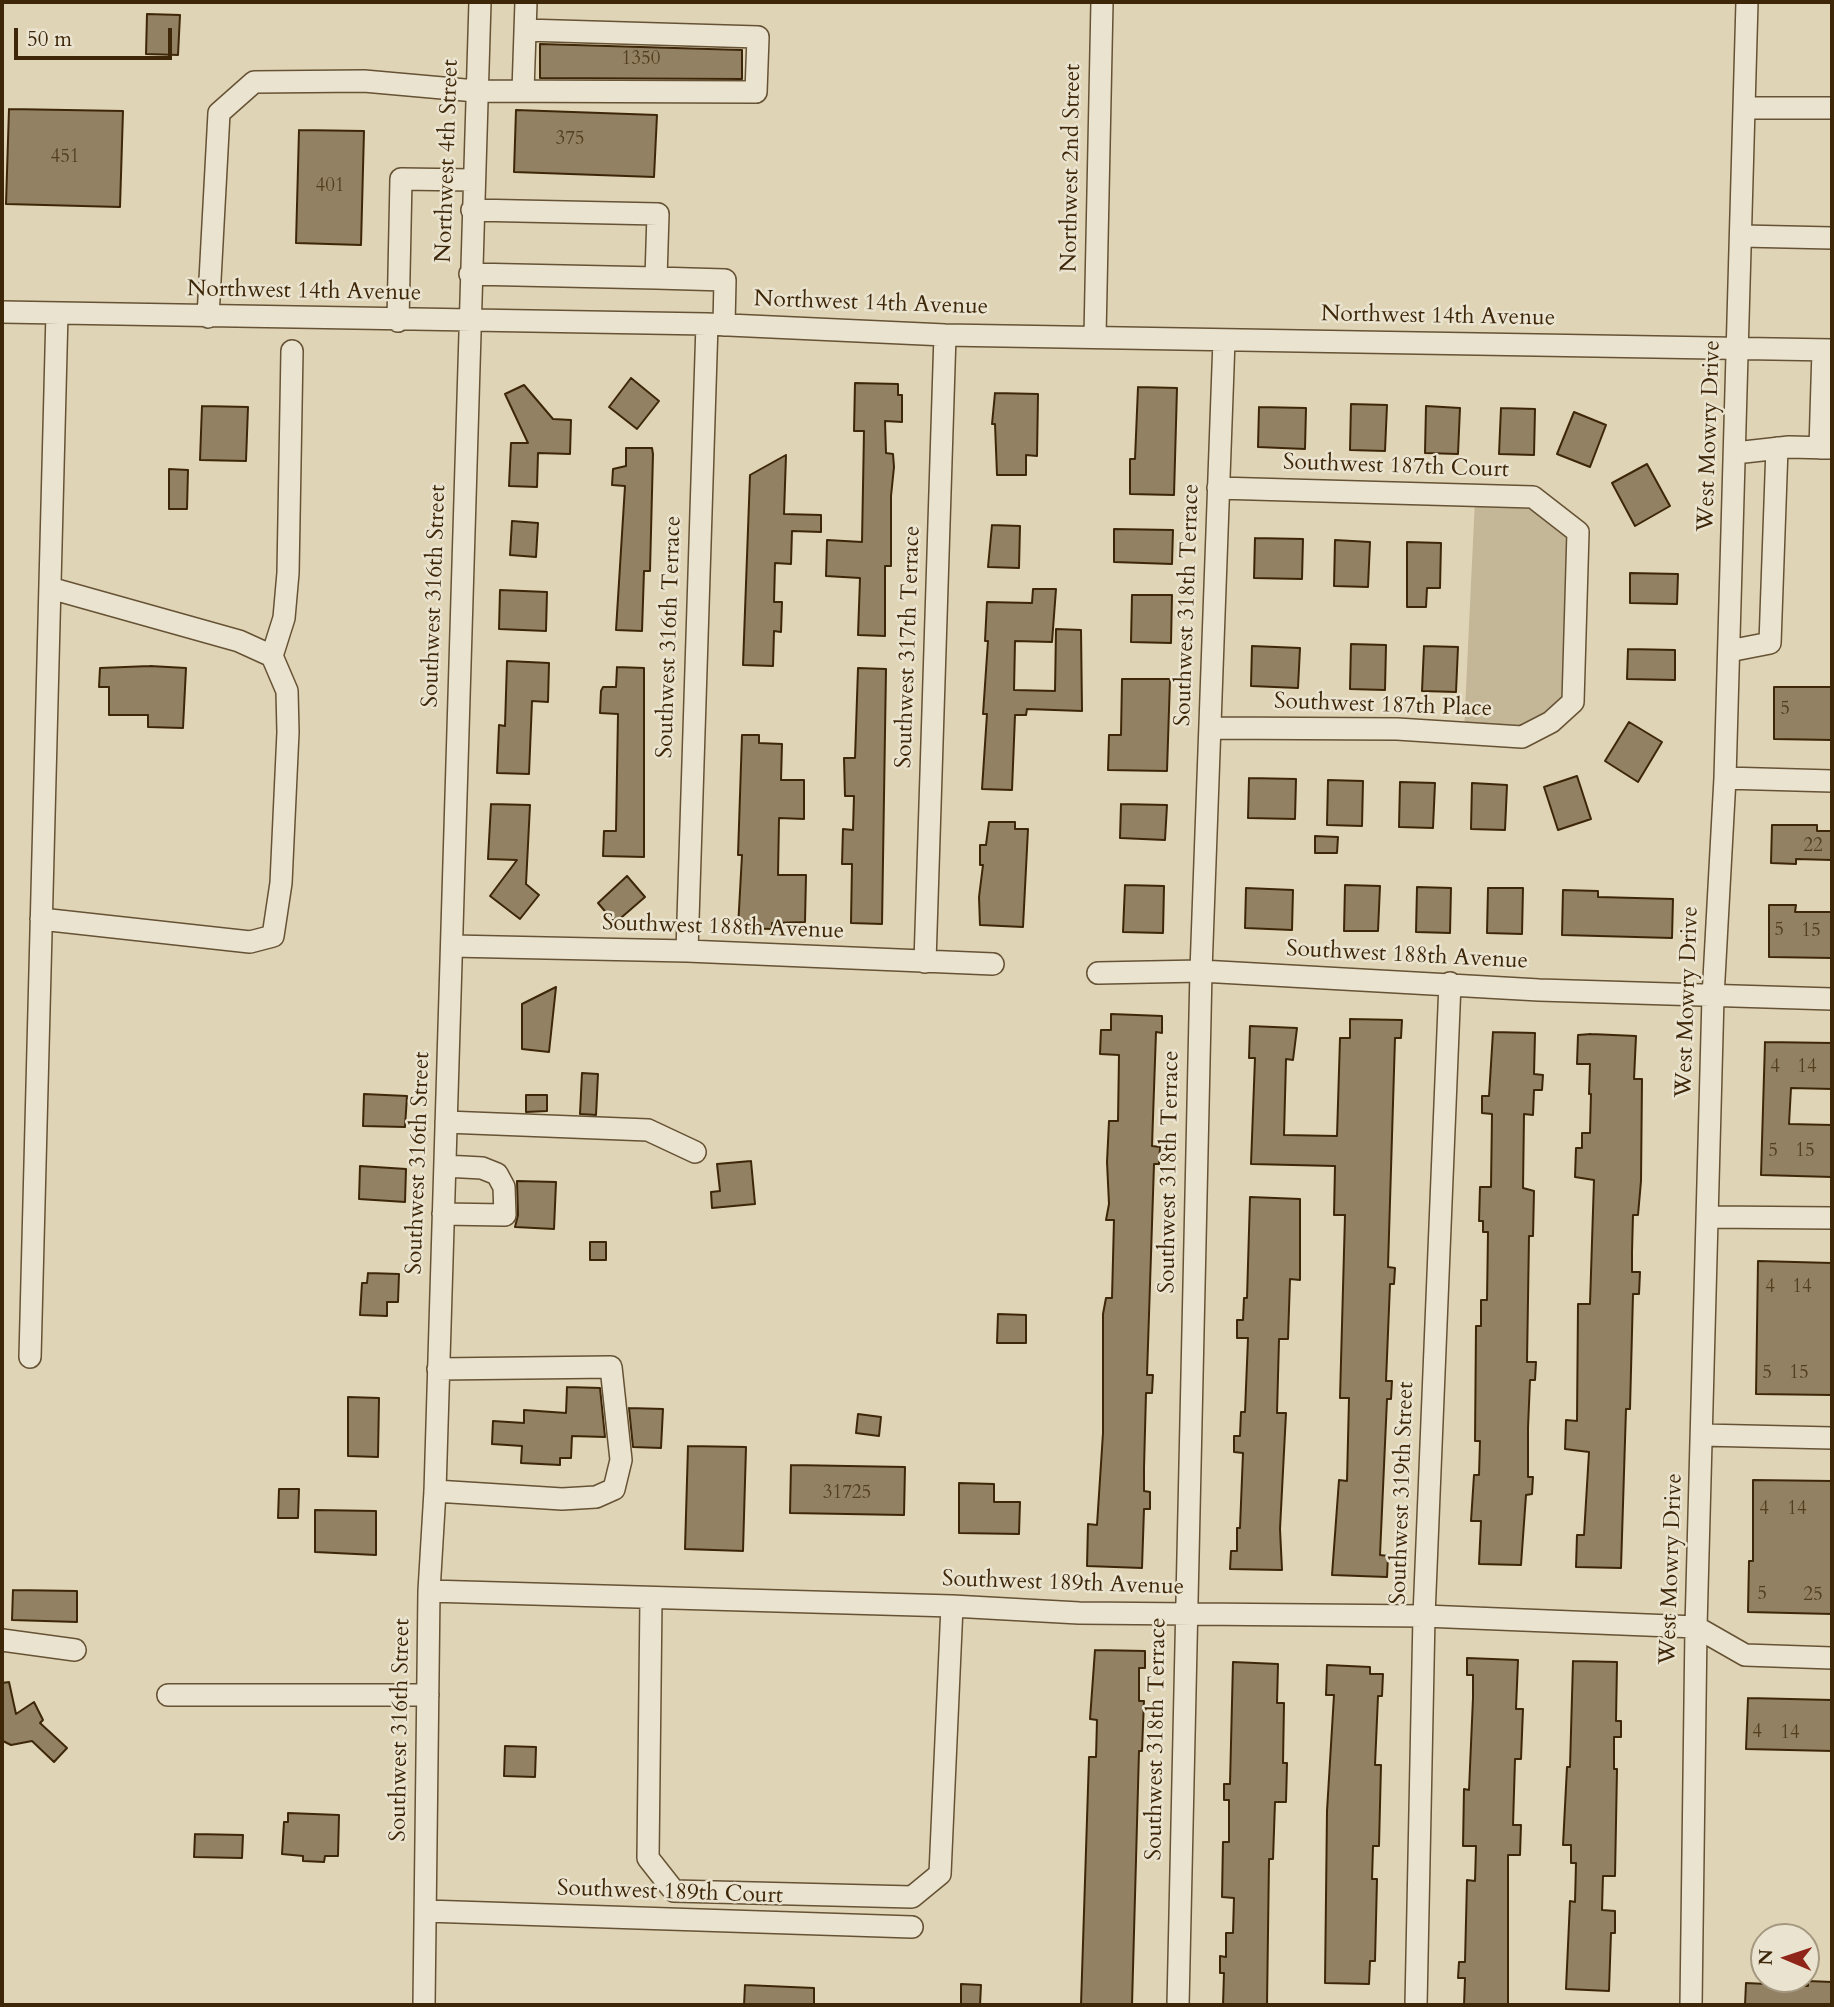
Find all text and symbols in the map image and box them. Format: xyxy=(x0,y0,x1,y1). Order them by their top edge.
scale bar xyxy=(18,14,175,58)
text: 50 m xyxy=(27,25,72,54)
house number: 1350 xyxy=(622,49,660,71)
street label: Northwest 4th Street xyxy=(431,59,465,263)
street label: Northwest 2nd Street xyxy=(1056,63,1088,273)
house number: 375 xyxy=(555,129,585,151)
house number: 451 xyxy=(50,147,80,169)
house number: 401 xyxy=(315,176,345,198)
street label: Northwest 14th Avenue xyxy=(186,276,422,308)
street label: Northwest 14th Avenue xyxy=(753,286,989,322)
street label: Northwest 14th Avenue xyxy=(1320,301,1556,333)
street label: West Mowry Drive xyxy=(1693,340,1727,532)
street label: Southwest 187th Court xyxy=(1282,449,1510,485)
street label: Southwest 318th Terrace xyxy=(1170,483,1206,727)
street label: Southwest 316th Street xyxy=(417,484,453,708)
street label: Southwest 316th Terrace xyxy=(652,515,688,759)
street label: Southwest 317th Terrace xyxy=(891,525,927,769)
street label: Southwest 187th Place xyxy=(1273,688,1493,724)
house number: 5 xyxy=(1780,699,1790,721)
house number: 22 xyxy=(1803,836,1823,858)
street label: West Mowry Drive xyxy=(1671,906,1705,1098)
street label: Southwest 188th Avenue xyxy=(601,910,845,946)
house number: 5 xyxy=(1774,920,1784,942)
house number: 15 xyxy=(1801,921,1821,943)
street label: Southwest 188th Avenue xyxy=(1285,936,1529,976)
street label: Southwest 318th Terrace xyxy=(1154,1050,1186,1294)
street label: Southwest 316th Street xyxy=(401,1051,437,1275)
house number: 4 xyxy=(1770,1057,1780,1079)
house number: 14 xyxy=(1797,1057,1817,1079)
house number: 5 xyxy=(1768,1141,1778,1163)
house number: 15 xyxy=(1795,1141,1815,1163)
house number: 4 xyxy=(1765,1277,1775,1299)
house number: 14 xyxy=(1792,1277,1812,1299)
house number: 5 xyxy=(1762,1363,1772,1385)
house number: 15 xyxy=(1789,1363,1809,1385)
street label: Southwest 319th Street xyxy=(1385,1381,1421,1605)
street label: West Mowry Drive xyxy=(1655,1473,1689,1665)
house number: 31725 xyxy=(823,1483,871,1505)
house number: 4 xyxy=(1759,1499,1769,1521)
house number: 14 xyxy=(1787,1499,1807,1521)
street label: Southwest 189th Avenue xyxy=(941,1566,1185,1602)
house number: 5 xyxy=(1757,1584,1767,1606)
house number: 25 xyxy=(1803,1585,1823,1607)
street label: Southwest 318th Terrace xyxy=(1141,1617,1173,1861)
street label: Southwest 316th Street xyxy=(385,1618,417,1842)
house number: 4 xyxy=(1752,1722,1762,1744)
house number: 14 xyxy=(1780,1723,1800,1745)
street label: Southwest 189th Court xyxy=(556,1875,784,1911)
north arrow xyxy=(1750,1923,1820,1993)
text: N xyxy=(1753,1949,1779,1966)

